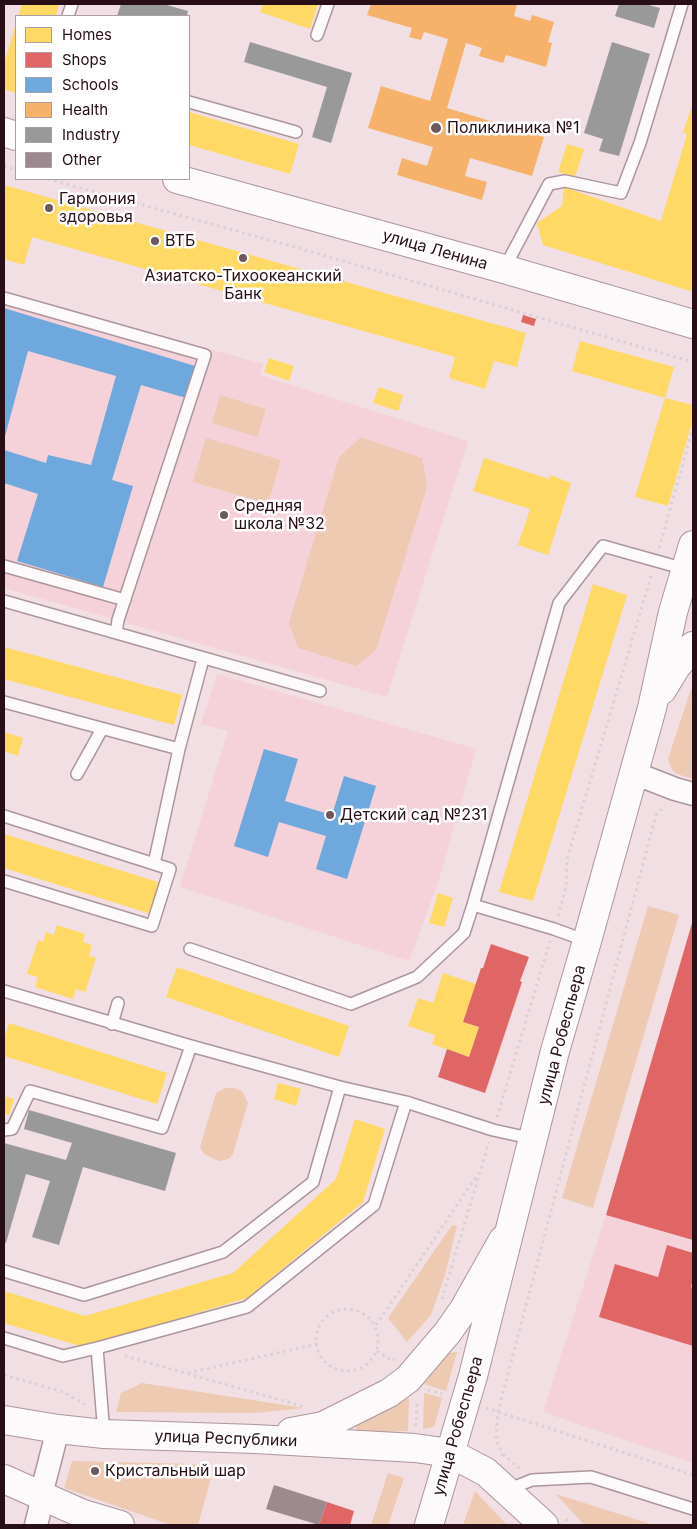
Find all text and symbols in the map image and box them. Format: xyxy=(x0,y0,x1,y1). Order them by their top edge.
legend xyxy=(15,15,190,180)
text: Homes xyxy=(62,25,112,44)
text: Shops xyxy=(62,50,107,69)
text: Schools xyxy=(62,75,119,94)
text: Health xyxy=(62,100,108,119)
place label: Поликлиника №1 xyxy=(447,118,580,138)
marker: Поликлиника №1 xyxy=(429,121,443,135)
text: Industry xyxy=(62,125,120,144)
text: Other xyxy=(62,150,102,169)
place label: Гармония здоровья xyxy=(59,189,136,227)
marker: Гармония здоровья xyxy=(43,202,55,214)
street label: улица Ленина xyxy=(380,226,490,274)
place label: ВТБ xyxy=(165,231,195,251)
marker: ВТБ xyxy=(149,235,161,247)
marker: Азиатско-Тихоокеанский Банк xyxy=(237,252,249,264)
place label: Азиатско-Тихоокеанский Банк xyxy=(144,266,342,304)
place label: Средняя школа №32 xyxy=(234,496,325,534)
marker: Средняя школа №32 xyxy=(218,509,230,521)
place label: Детский сад №231 xyxy=(340,805,487,825)
marker: Детский сад №231 xyxy=(324,809,336,821)
street label: улица Робеспьера xyxy=(534,963,590,1107)
street label: улица Робеспьера xyxy=(429,1354,487,1498)
street label: улица Республики xyxy=(154,1427,298,1451)
place label: Кристальный шар xyxy=(105,1461,246,1481)
marker: Кристальный шар xyxy=(89,1465,101,1477)

